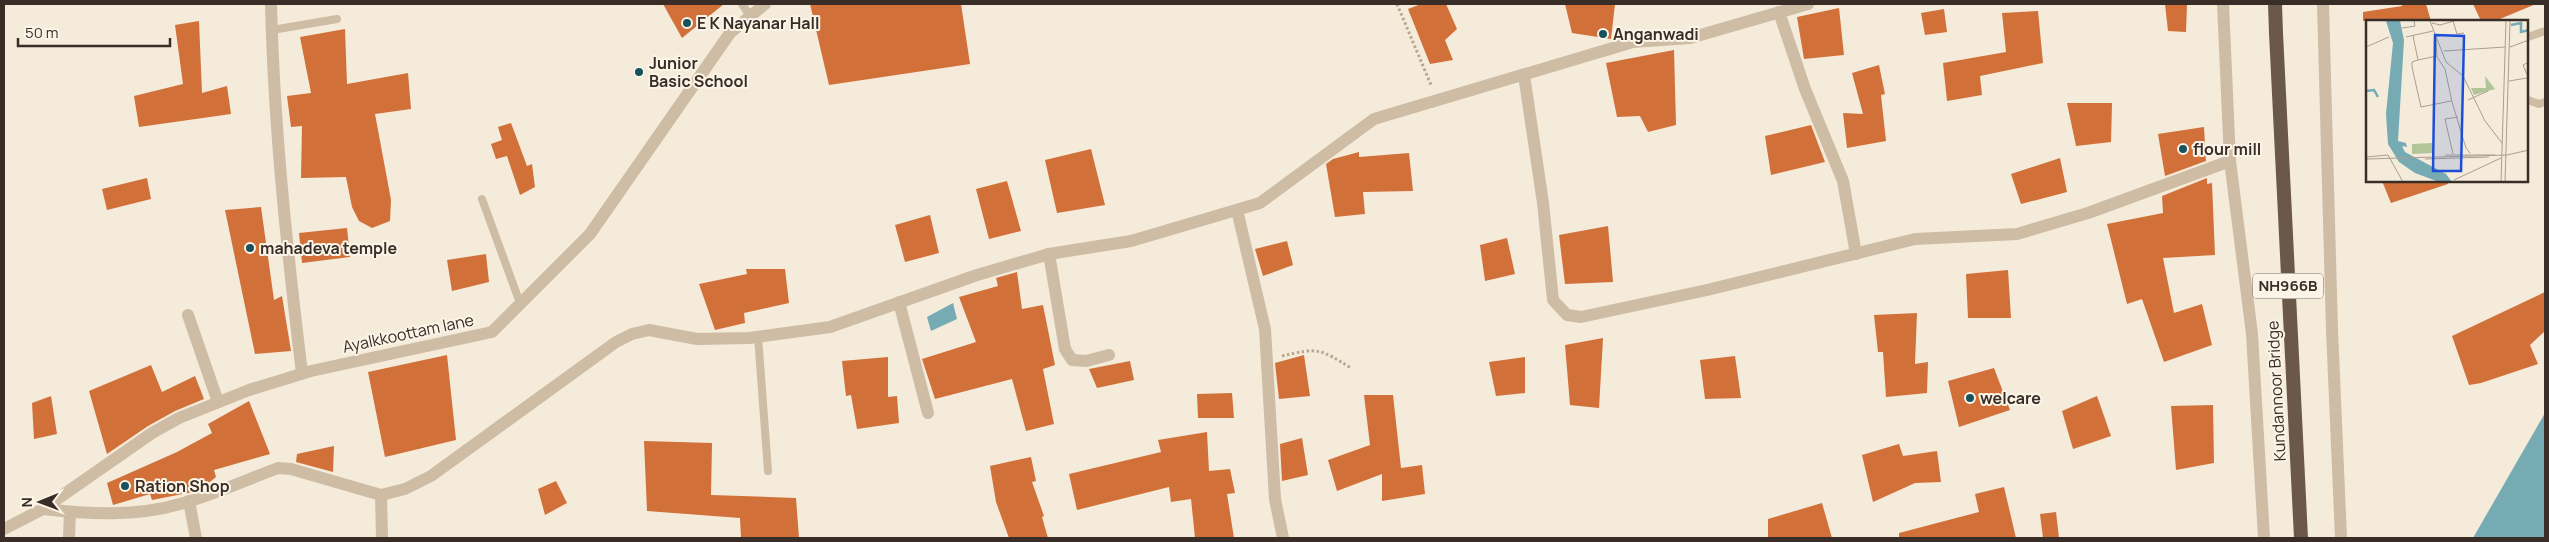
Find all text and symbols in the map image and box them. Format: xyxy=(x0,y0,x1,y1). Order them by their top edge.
place label: E K Nayanar Hall xyxy=(697,12,819,34)
scale bar xyxy=(18,15,170,47)
marker: E K Nayanar Hall xyxy=(681,17,693,29)
inset map xyxy=(2366,20,2529,182)
text: 50 m xyxy=(25,22,59,43)
place label: Anganwadi xyxy=(1613,23,1699,45)
marker: Anganwadi xyxy=(1597,28,1609,40)
place label: Junior Basic School xyxy=(649,52,748,92)
marker: Junior Basic School xyxy=(633,66,645,78)
place label: flour mill xyxy=(2193,138,2261,160)
marker: flour mill xyxy=(2177,143,2189,155)
place label: mahadeva temple xyxy=(260,237,397,259)
marker: mahadeva temple xyxy=(244,242,256,254)
road number: NH966B xyxy=(2253,274,2323,298)
street label: Ayalkkoottam lane xyxy=(340,308,476,358)
street label: Kundannoor Bridge xyxy=(2261,320,2291,462)
place label: welcare xyxy=(1980,387,2041,409)
marker: welcare xyxy=(1964,392,1976,404)
place label: Ration Shop xyxy=(135,475,230,497)
north arrow xyxy=(15,477,65,527)
marker: Ration Shop xyxy=(119,480,131,492)
text: N xyxy=(17,497,36,507)

